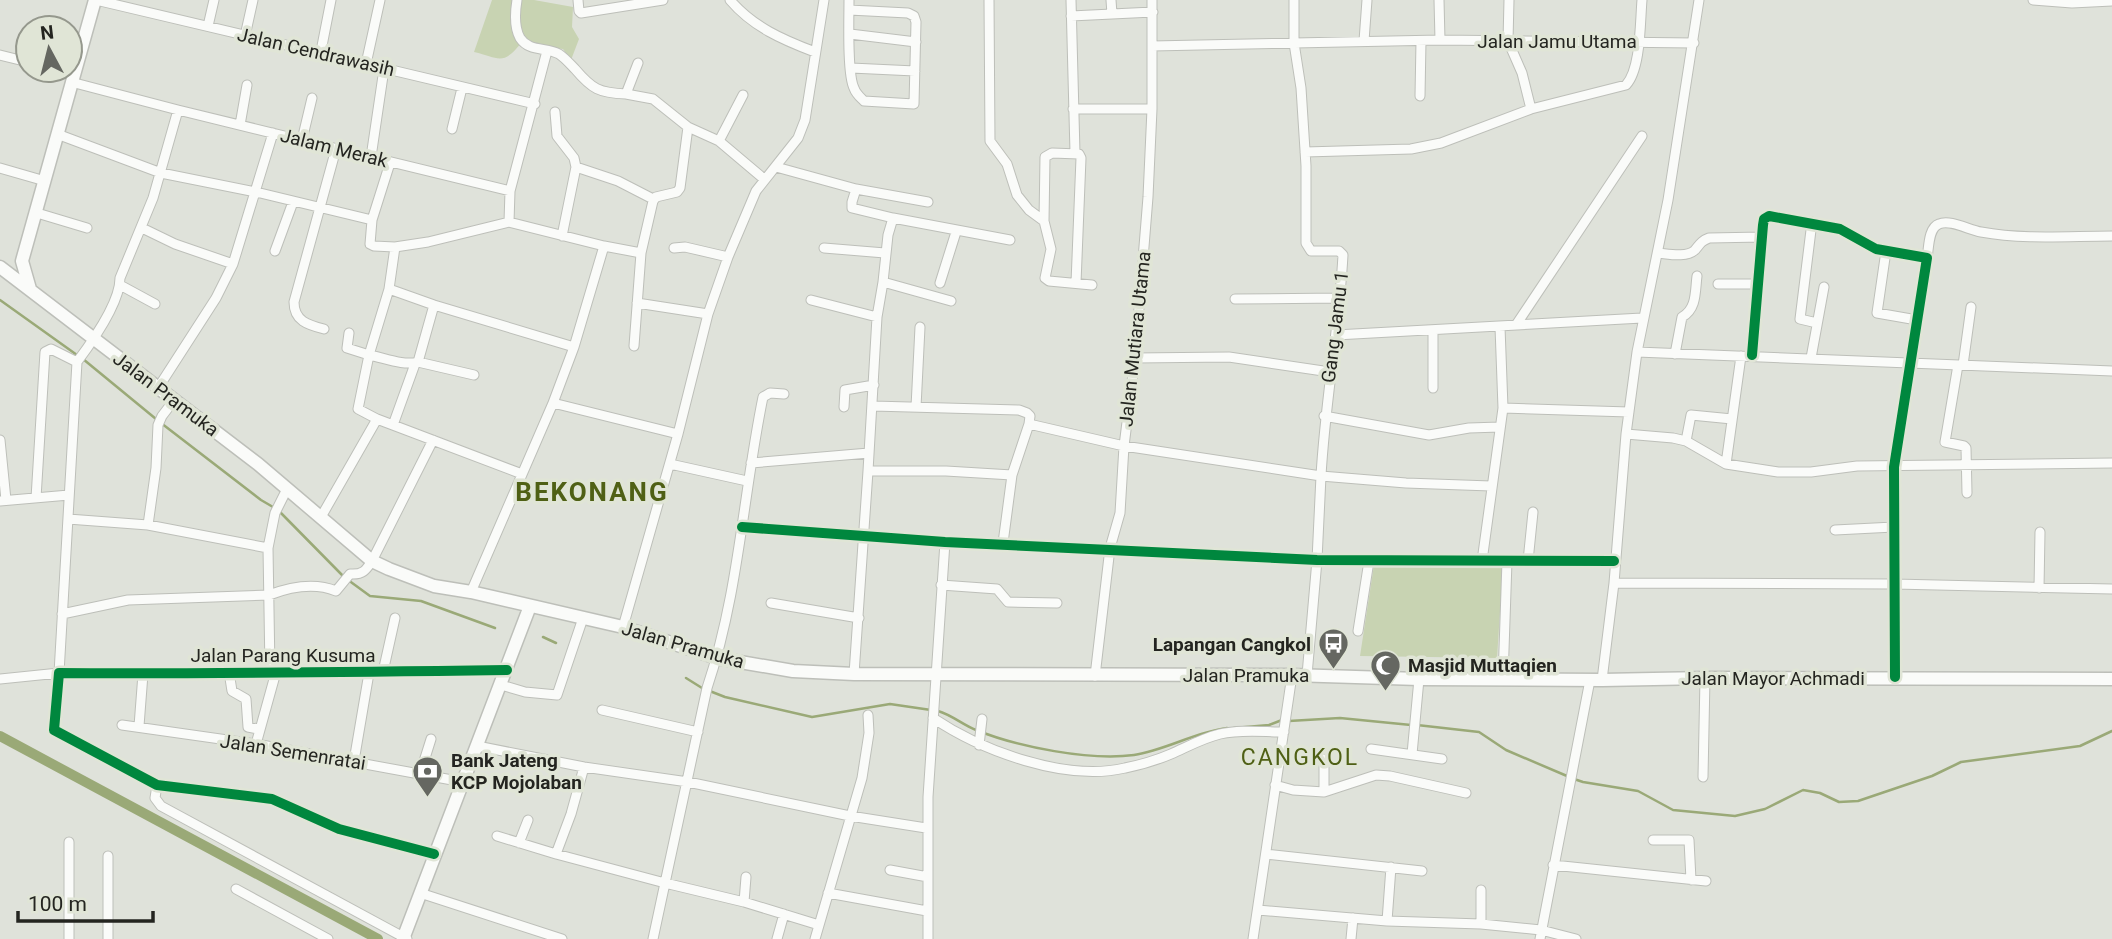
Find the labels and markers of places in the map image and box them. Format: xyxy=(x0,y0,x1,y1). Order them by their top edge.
bus stop icon: Lapangan Cangkol xyxy=(1317,627,1351,671)
place label: Lapangan Cangkol xyxy=(1153,633,1311,656)
mosque icon: Masjid Muttaqien xyxy=(1368,648,1402,692)
place label: Masjid Muttaqien xyxy=(1408,654,1557,677)
place label: Bank Jateng KCP Mojolaban xyxy=(451,749,582,794)
bank icon: Bank Jateng KCP Mojolaban xyxy=(411,754,445,798)

